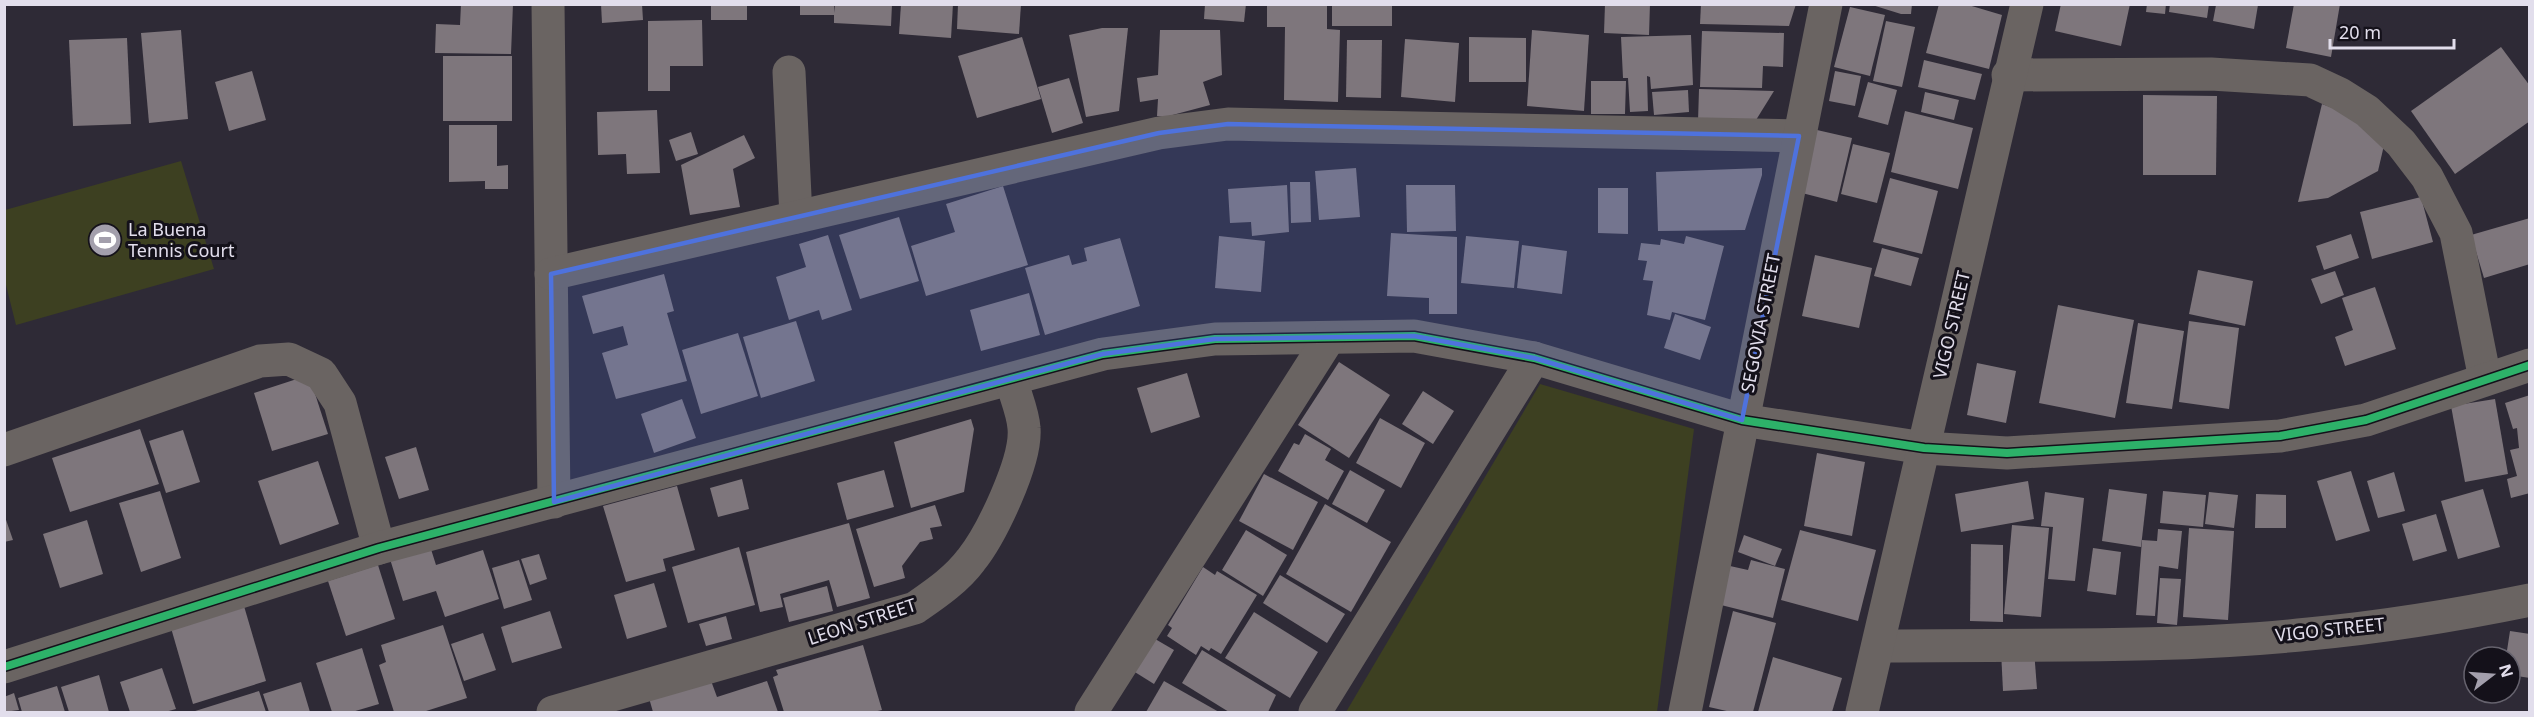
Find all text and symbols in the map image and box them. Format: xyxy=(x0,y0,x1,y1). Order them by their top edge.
scale bar xyxy=(2330,12,2454,50)
text: 20 m xyxy=(2339,20,2381,44)
place label: La Buena Tennis Court xyxy=(128,217,235,262)
sports icon: La Buena Tennis Court xyxy=(87,222,123,258)
street label: SEGOVIA STREET xyxy=(1735,251,1785,394)
street label: VIGO STREET xyxy=(1927,269,1975,381)
street label: LEON STREET xyxy=(804,592,919,650)
street label: VIGO STREET xyxy=(2274,611,2386,647)
north arrow xyxy=(2462,645,2522,705)
text: N xyxy=(2494,661,2519,680)

